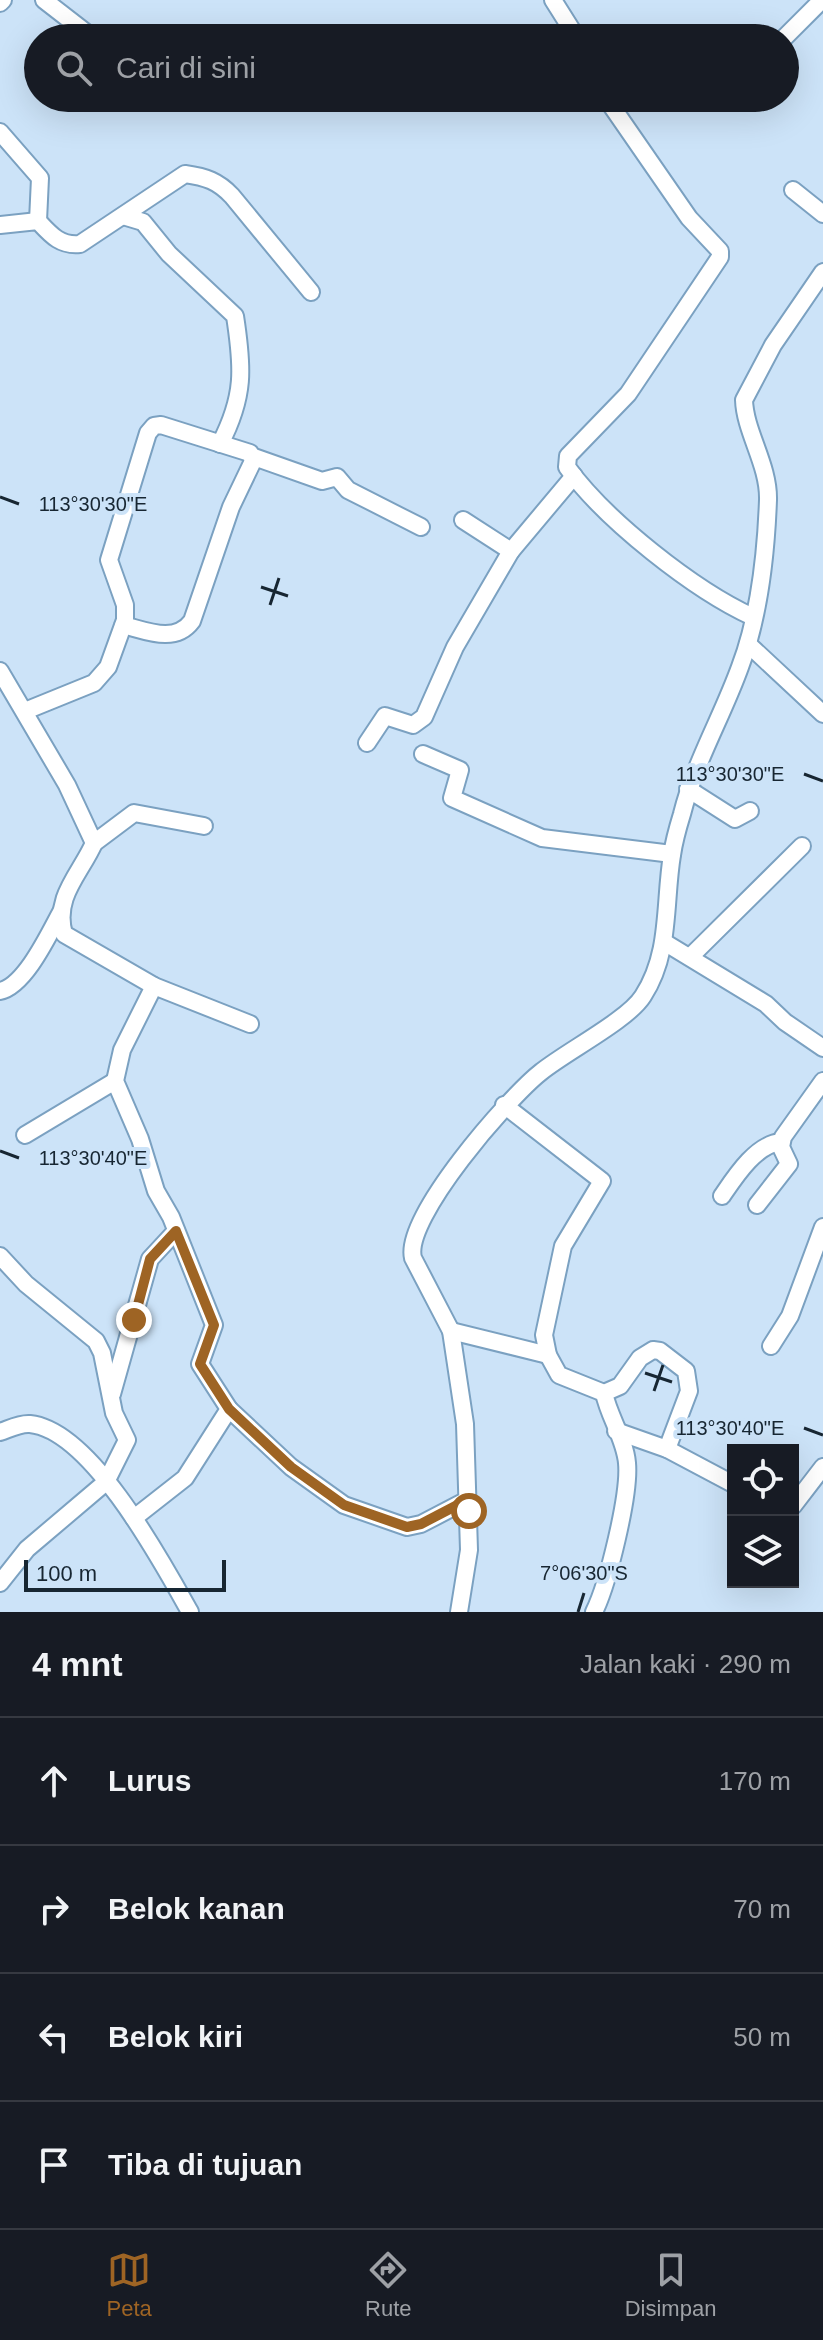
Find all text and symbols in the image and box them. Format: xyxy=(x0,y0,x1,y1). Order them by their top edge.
search box xyxy=(24,24,799,112)
icon: search xyxy=(52,46,96,90)
text: Cari di sini xyxy=(116,51,256,84)
text: 113°30'30"E xyxy=(39,493,147,515)
text: 113°30'30"E xyxy=(676,763,784,785)
text: 113°30'40"E xyxy=(39,1147,147,1169)
route end xyxy=(116,1302,152,1338)
text: 113°30'40"E xyxy=(676,1417,784,1439)
map controls xyxy=(727,1444,799,1588)
button: locate xyxy=(727,1444,799,1516)
route start xyxy=(451,1493,487,1529)
button: layers xyxy=(727,1516,799,1588)
scale bar xyxy=(24,1556,226,1592)
text: 100 m xyxy=(36,1561,97,1586)
text: 7°06'30"S xyxy=(540,1562,628,1584)
text: 4 mnt xyxy=(32,1645,123,1683)
text: Jalan kaki · 290 m xyxy=(580,1649,791,1679)
icon: ahead xyxy=(32,1759,76,1803)
text: Lurus xyxy=(108,1764,191,1797)
text: 170 m xyxy=(719,1766,791,1796)
icon: right xyxy=(32,1887,76,1931)
text: Belok kanan xyxy=(108,1892,285,1925)
text: 70 m xyxy=(733,1894,791,1924)
icon: left xyxy=(32,2015,76,2059)
text: Belok kiri xyxy=(108,2020,243,2053)
text: 50 m xyxy=(733,2022,791,2052)
icon: arrive xyxy=(32,2143,76,2187)
text: Tiba di tujuan xyxy=(108,2148,302,2181)
tab: Peta xyxy=(107,2248,152,2322)
tab: Rute xyxy=(365,2248,412,2322)
tab: Disimpan xyxy=(625,2248,716,2322)

